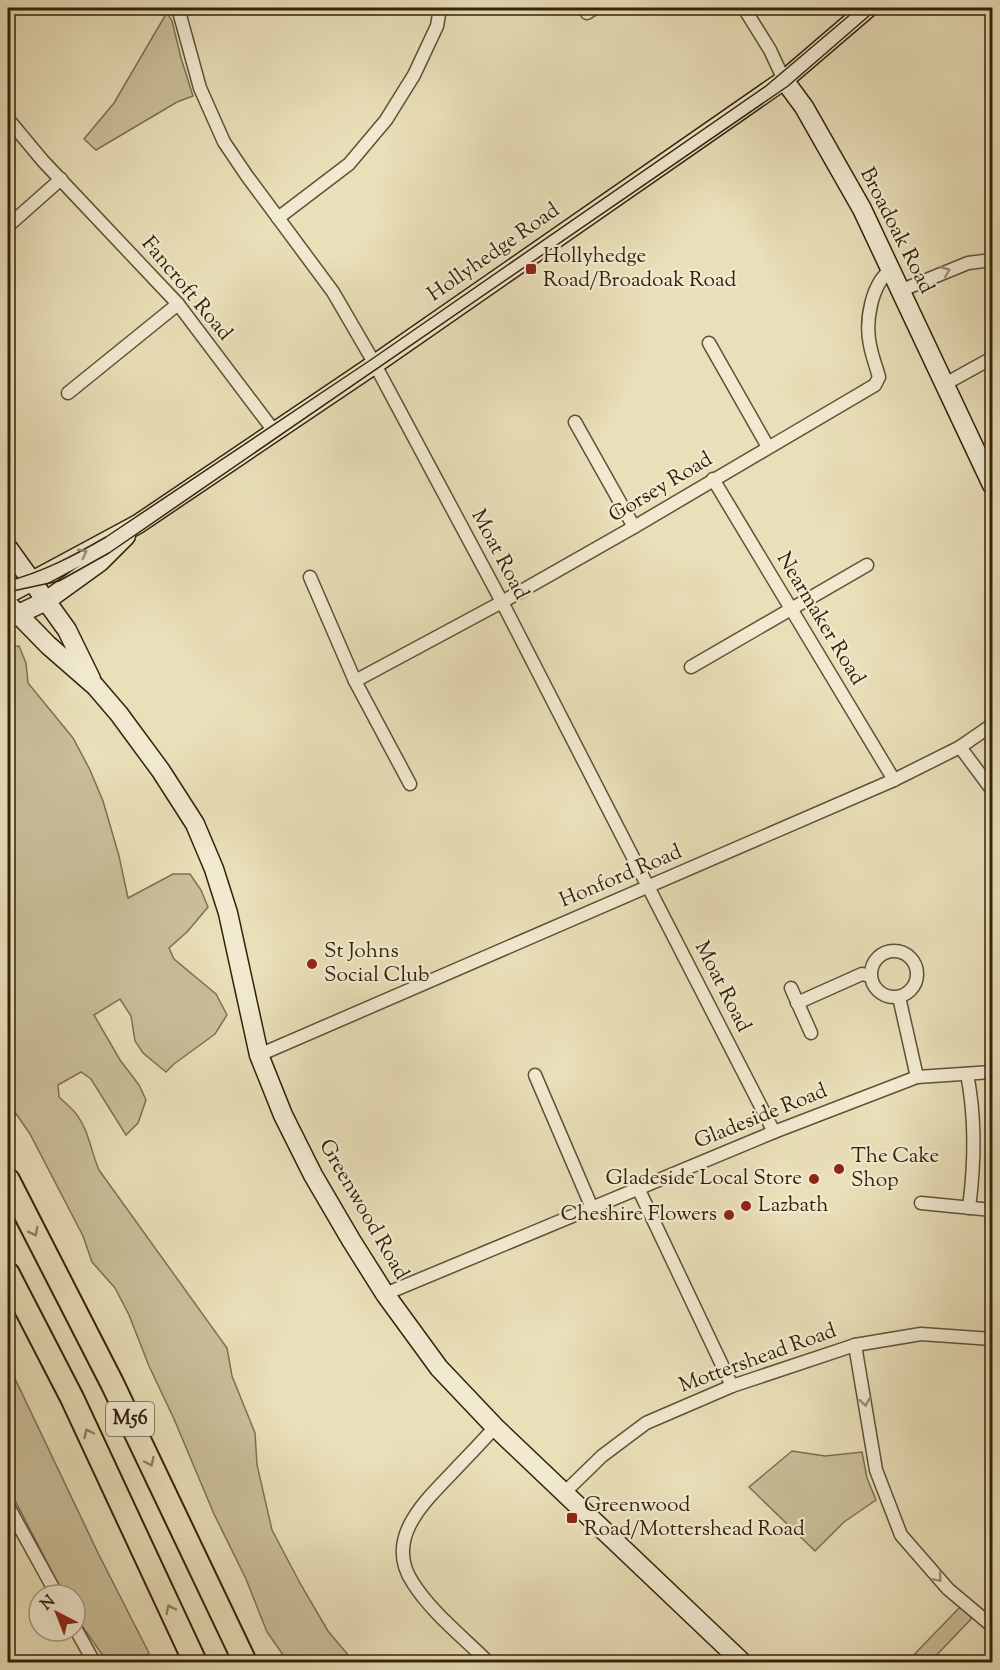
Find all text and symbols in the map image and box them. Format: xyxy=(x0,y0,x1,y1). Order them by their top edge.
street label: Broadoak Road xyxy=(851,163,941,299)
street label: Hollyhedge Road xyxy=(422,196,566,310)
street label: Fancroft Road xyxy=(133,230,239,348)
place label: Hollyhedge Road/Broadoak Road xyxy=(543,242,736,296)
marker: Hollyhedge Road/Broadoak Road xyxy=(524,262,538,276)
one-way arrow xyxy=(940,266,951,278)
street label: Gorsey Road xyxy=(603,445,719,531)
street label: Moat Road xyxy=(463,504,535,606)
street label: Nearmaker Road xyxy=(768,547,872,692)
one-way arrow xyxy=(76,549,87,560)
street label: Honford Road xyxy=(555,838,687,916)
street label: Moat Road xyxy=(686,936,758,1038)
place label: St Johns Social Club xyxy=(324,937,429,991)
marker: St Johns Social Club xyxy=(305,957,319,971)
street label: Gladeside Road xyxy=(690,1077,832,1157)
street label: Greenwood Road xyxy=(310,1134,416,1286)
place label: The Cake Shop xyxy=(851,1142,939,1196)
marker: The Cake Shop xyxy=(832,1162,846,1176)
place label: Gladeside Local Store xyxy=(606,1164,802,1194)
marker: Gladeside Local Store xyxy=(807,1172,821,1186)
place label: Lazbath xyxy=(758,1191,829,1221)
marker: Lazbath xyxy=(739,1199,753,1213)
place label: Cheshire Flowers xyxy=(560,1200,717,1230)
marker: Cheshire Flowers xyxy=(722,1208,736,1222)
one-way arrow xyxy=(27,1226,39,1237)
street label: Mottershead Road xyxy=(675,1317,841,1401)
one-way arrow xyxy=(858,1397,871,1407)
road number: M56 xyxy=(106,1402,154,1436)
one-way arrow xyxy=(83,1428,95,1439)
one-way arrow xyxy=(143,1456,155,1467)
place label: Greenwood Road/Mottershead Road xyxy=(584,1491,805,1545)
marker: Greenwood Road/Mottershead Road xyxy=(565,1511,579,1525)
one-way arrow xyxy=(931,1571,942,1582)
north arrow xyxy=(27,1583,87,1643)
text: N xyxy=(36,1591,61,1617)
one-way arrow xyxy=(166,1605,178,1616)

